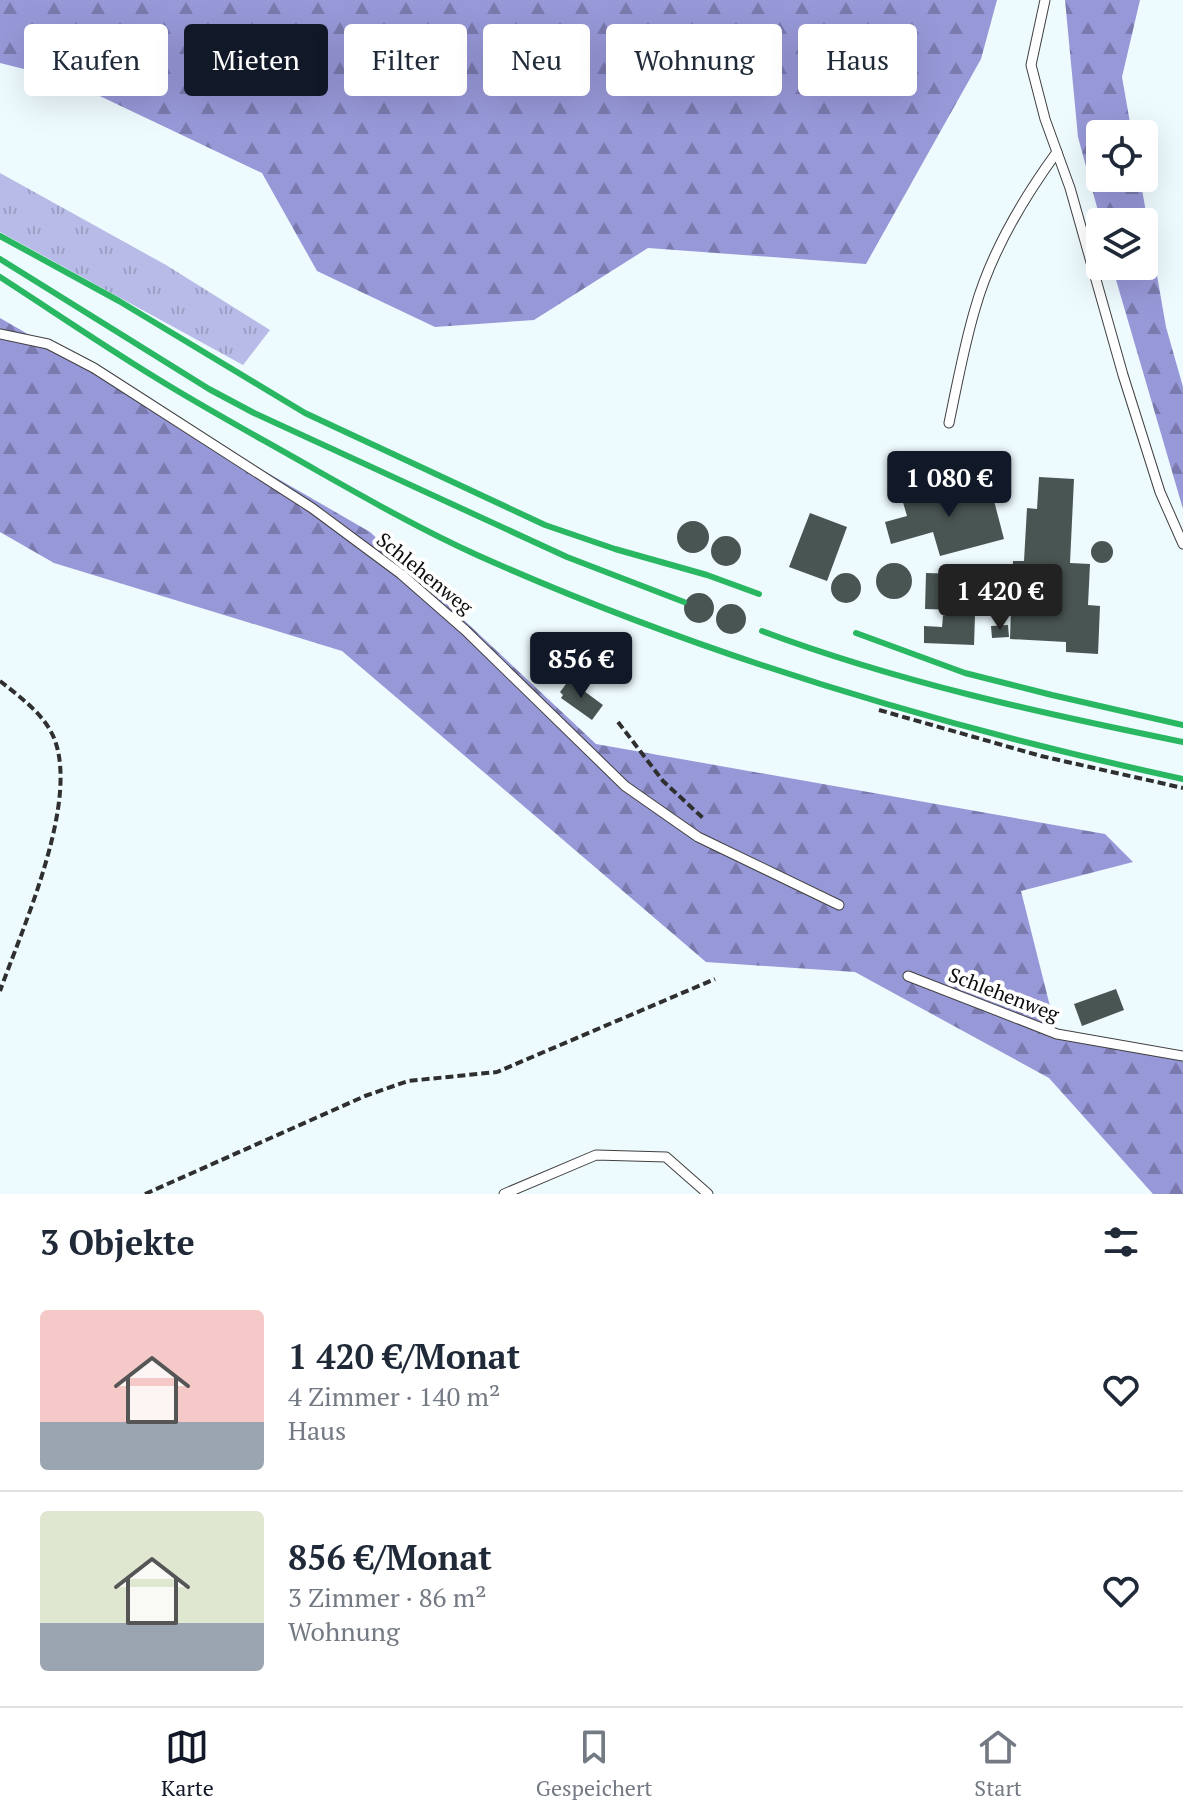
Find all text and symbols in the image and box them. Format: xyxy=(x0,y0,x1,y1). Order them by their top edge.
chip: Kaufen xyxy=(24,24,168,96)
chip: Mieten xyxy=(184,24,328,96)
chip: Filter xyxy=(344,24,467,96)
chip: Neu xyxy=(483,24,590,96)
chip: Wohnung xyxy=(606,24,782,96)
chip: Haus xyxy=(798,24,917,96)
map controls xyxy=(1086,120,1158,280)
button: locate xyxy=(1086,120,1158,192)
button: layers xyxy=(1086,208,1158,280)
pin: 1 080 € xyxy=(875,451,1023,519)
text: 1 080 € xyxy=(905,460,993,494)
street label: Schlehenweg xyxy=(371,526,479,620)
pin: 1 420 € xyxy=(926,564,1074,632)
text: 1 420 € xyxy=(956,573,1044,607)
pin: 856 € xyxy=(525,632,637,700)
text: 856 € xyxy=(548,641,614,675)
street label: Schlehenweg xyxy=(945,961,1064,1028)
text: 3 Objekte xyxy=(40,1220,195,1265)
icon: filters xyxy=(1099,1220,1143,1264)
text: 1 420 €/Monat xyxy=(288,1334,520,1379)
icon: home xyxy=(104,1342,200,1438)
icon: heart xyxy=(1099,1368,1143,1412)
text: 4 Zimmer · 140 m² xyxy=(288,1379,500,1413)
text: Haus xyxy=(288,1413,346,1447)
text: 856 €/Monat xyxy=(288,1535,492,1580)
icon: home xyxy=(104,1543,200,1639)
icon: heart xyxy=(1099,1569,1143,1613)
text: 3 Zimmer · 86 m² xyxy=(288,1580,486,1614)
text: Wohnung xyxy=(288,1614,400,1648)
tab: Karte xyxy=(161,1725,214,1802)
tab: Gespeichert xyxy=(536,1725,653,1802)
tab: Start xyxy=(974,1725,1022,1802)

